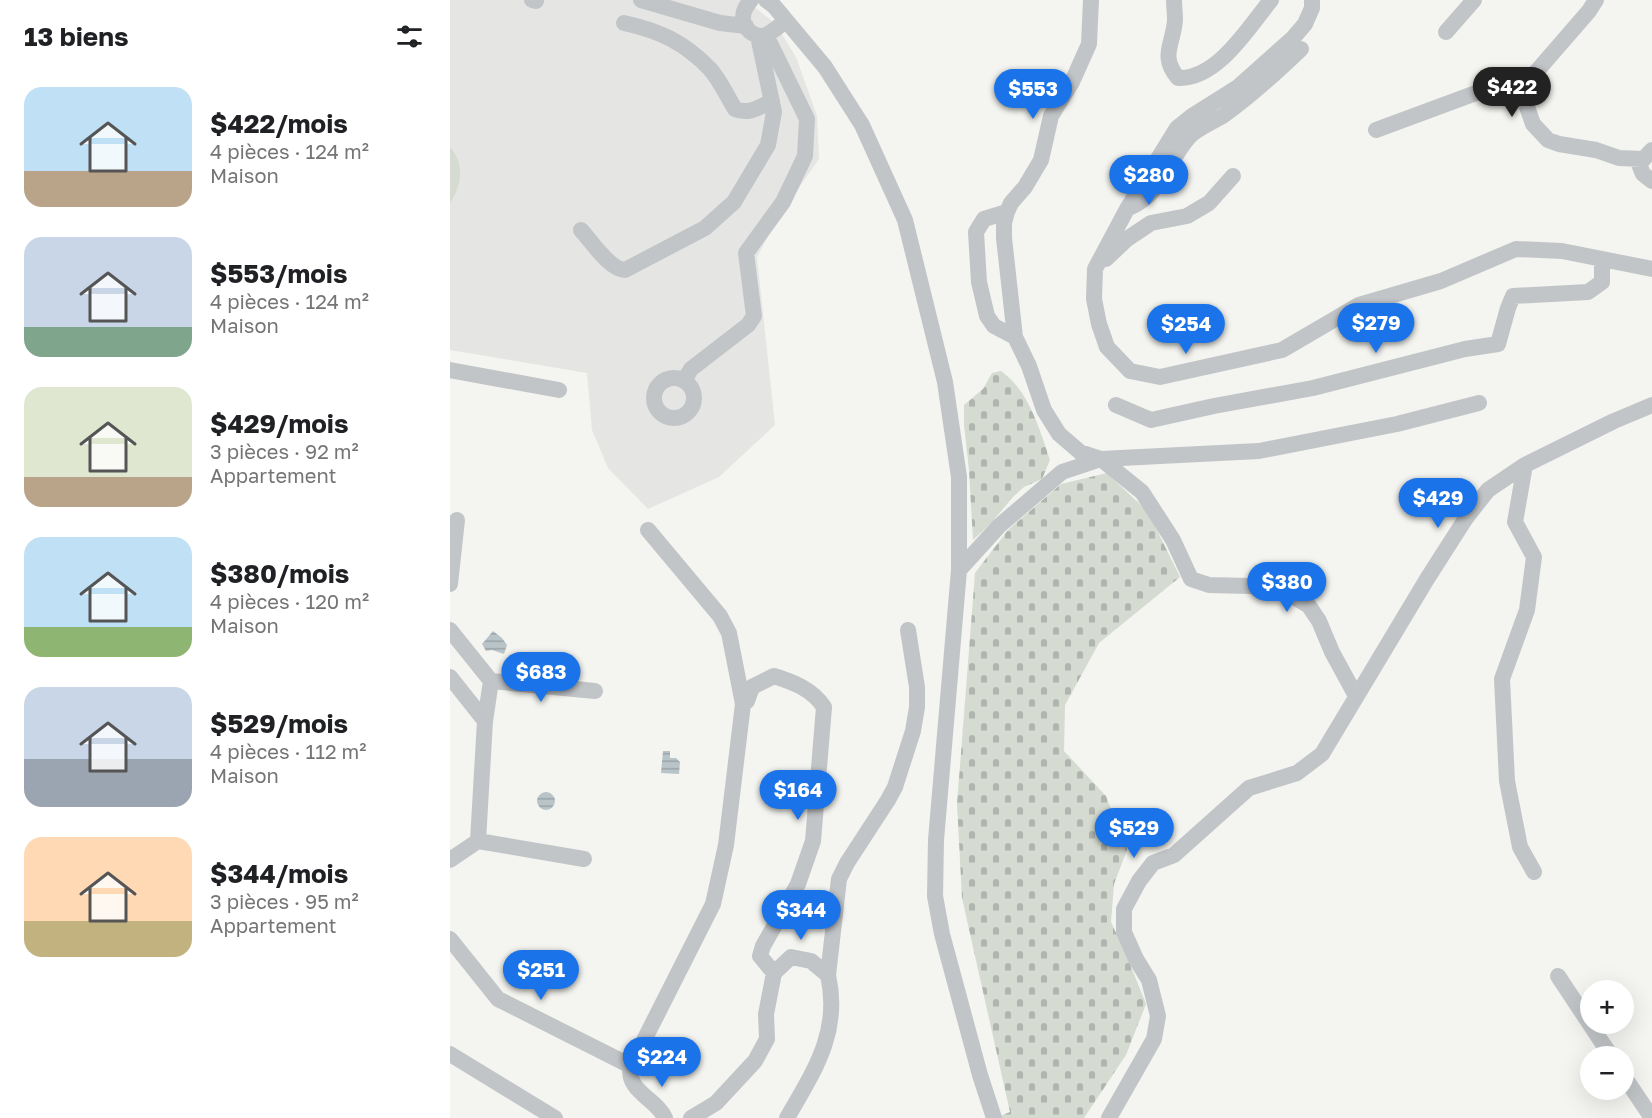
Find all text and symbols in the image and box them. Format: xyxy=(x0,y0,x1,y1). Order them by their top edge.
icon: filters xyxy=(393,20,426,53)
text: 13 biens xyxy=(24,21,129,52)
pin: $422 xyxy=(1476,67,1548,118)
pin: $553 xyxy=(997,69,1069,120)
text: $422 xyxy=(1487,74,1537,98)
text: $553 xyxy=(1008,76,1058,100)
text: $422/mois xyxy=(210,108,348,139)
icon: home xyxy=(72,111,144,183)
text: 4 pièces · 124 m² xyxy=(210,139,369,163)
pin: $280 xyxy=(1113,155,1185,206)
text: $280 xyxy=(1123,162,1175,186)
text: Maison xyxy=(210,163,279,187)
text: $553/mois xyxy=(210,258,348,289)
icon: home xyxy=(72,261,144,333)
text: 4 pièces · 124 m² xyxy=(210,289,369,313)
pin: $279 xyxy=(1340,303,1412,354)
pin: $254 xyxy=(1150,304,1222,355)
text: $279 xyxy=(1351,310,1401,334)
text: $254 xyxy=(1161,311,1211,335)
text: Maison xyxy=(210,313,279,337)
text: $429/mois xyxy=(210,408,349,439)
icon: home xyxy=(72,411,144,483)
text: 3 pièces · 92 m² xyxy=(210,439,359,463)
text: Appartement xyxy=(210,463,337,487)
pin: $429 xyxy=(1402,478,1474,529)
text: $429 xyxy=(1413,485,1463,509)
text: $380/mois xyxy=(210,558,349,589)
icon: home xyxy=(72,561,144,633)
pin: $380 xyxy=(1251,562,1323,613)
text: $380 xyxy=(1261,569,1313,593)
text: 4 pièces · 120 m² xyxy=(210,589,369,613)
text: Maison xyxy=(210,613,279,637)
pin: $683 xyxy=(505,652,577,703)
text: $683 xyxy=(515,659,567,683)
text: $529/mois xyxy=(210,708,348,739)
icon: home xyxy=(72,711,144,783)
text: 4 pièces · 112 m² xyxy=(210,739,366,763)
text: Maison xyxy=(210,763,279,787)
pin: $164 xyxy=(762,770,834,821)
text: $164 xyxy=(774,777,822,801)
pin: $529 xyxy=(1098,808,1170,859)
text: $529 xyxy=(1109,815,1159,839)
text: $344/mois xyxy=(210,858,348,889)
icon: home xyxy=(72,861,144,933)
text: 3 pièces · 95 m² xyxy=(210,889,359,913)
pin: $344 xyxy=(765,890,837,941)
text: $344 xyxy=(776,897,826,921)
text: Appartement xyxy=(210,913,337,937)
pin: $251 xyxy=(505,950,577,1001)
text: $251 xyxy=(517,957,565,981)
map controls xyxy=(1580,980,1634,1100)
button: + xyxy=(1580,980,1634,1034)
pin: $224 xyxy=(626,1037,698,1088)
text: $224 xyxy=(637,1044,687,1068)
button: − xyxy=(1580,1046,1634,1100)

